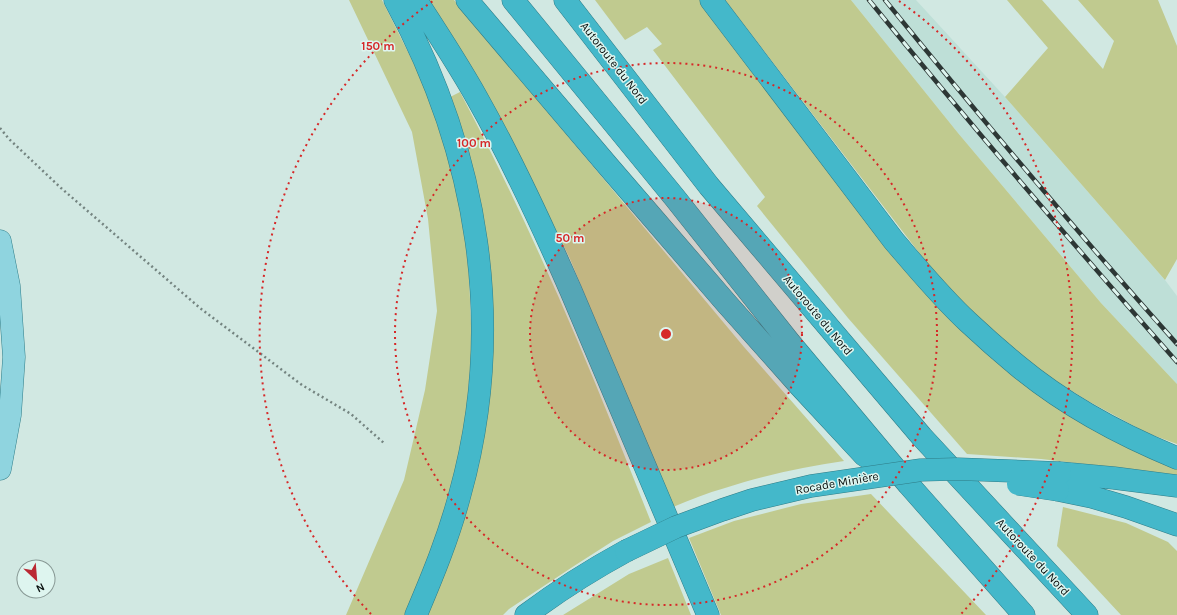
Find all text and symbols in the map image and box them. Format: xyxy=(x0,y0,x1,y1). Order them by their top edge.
street label: Autoroute du Nord xyxy=(578,19,650,107)
text: 150 m xyxy=(361,39,395,53)
text: 100 m xyxy=(457,136,491,150)
text: 50 m xyxy=(556,231,585,245)
street label: Autoroute du Nord xyxy=(780,272,856,358)
centre of rings xyxy=(659,327,673,341)
street label: Rocade Minière xyxy=(794,469,880,497)
street label: Autoroute du Nord xyxy=(994,516,1072,598)
north arrow xyxy=(16,559,56,599)
text: N xyxy=(34,580,47,595)

